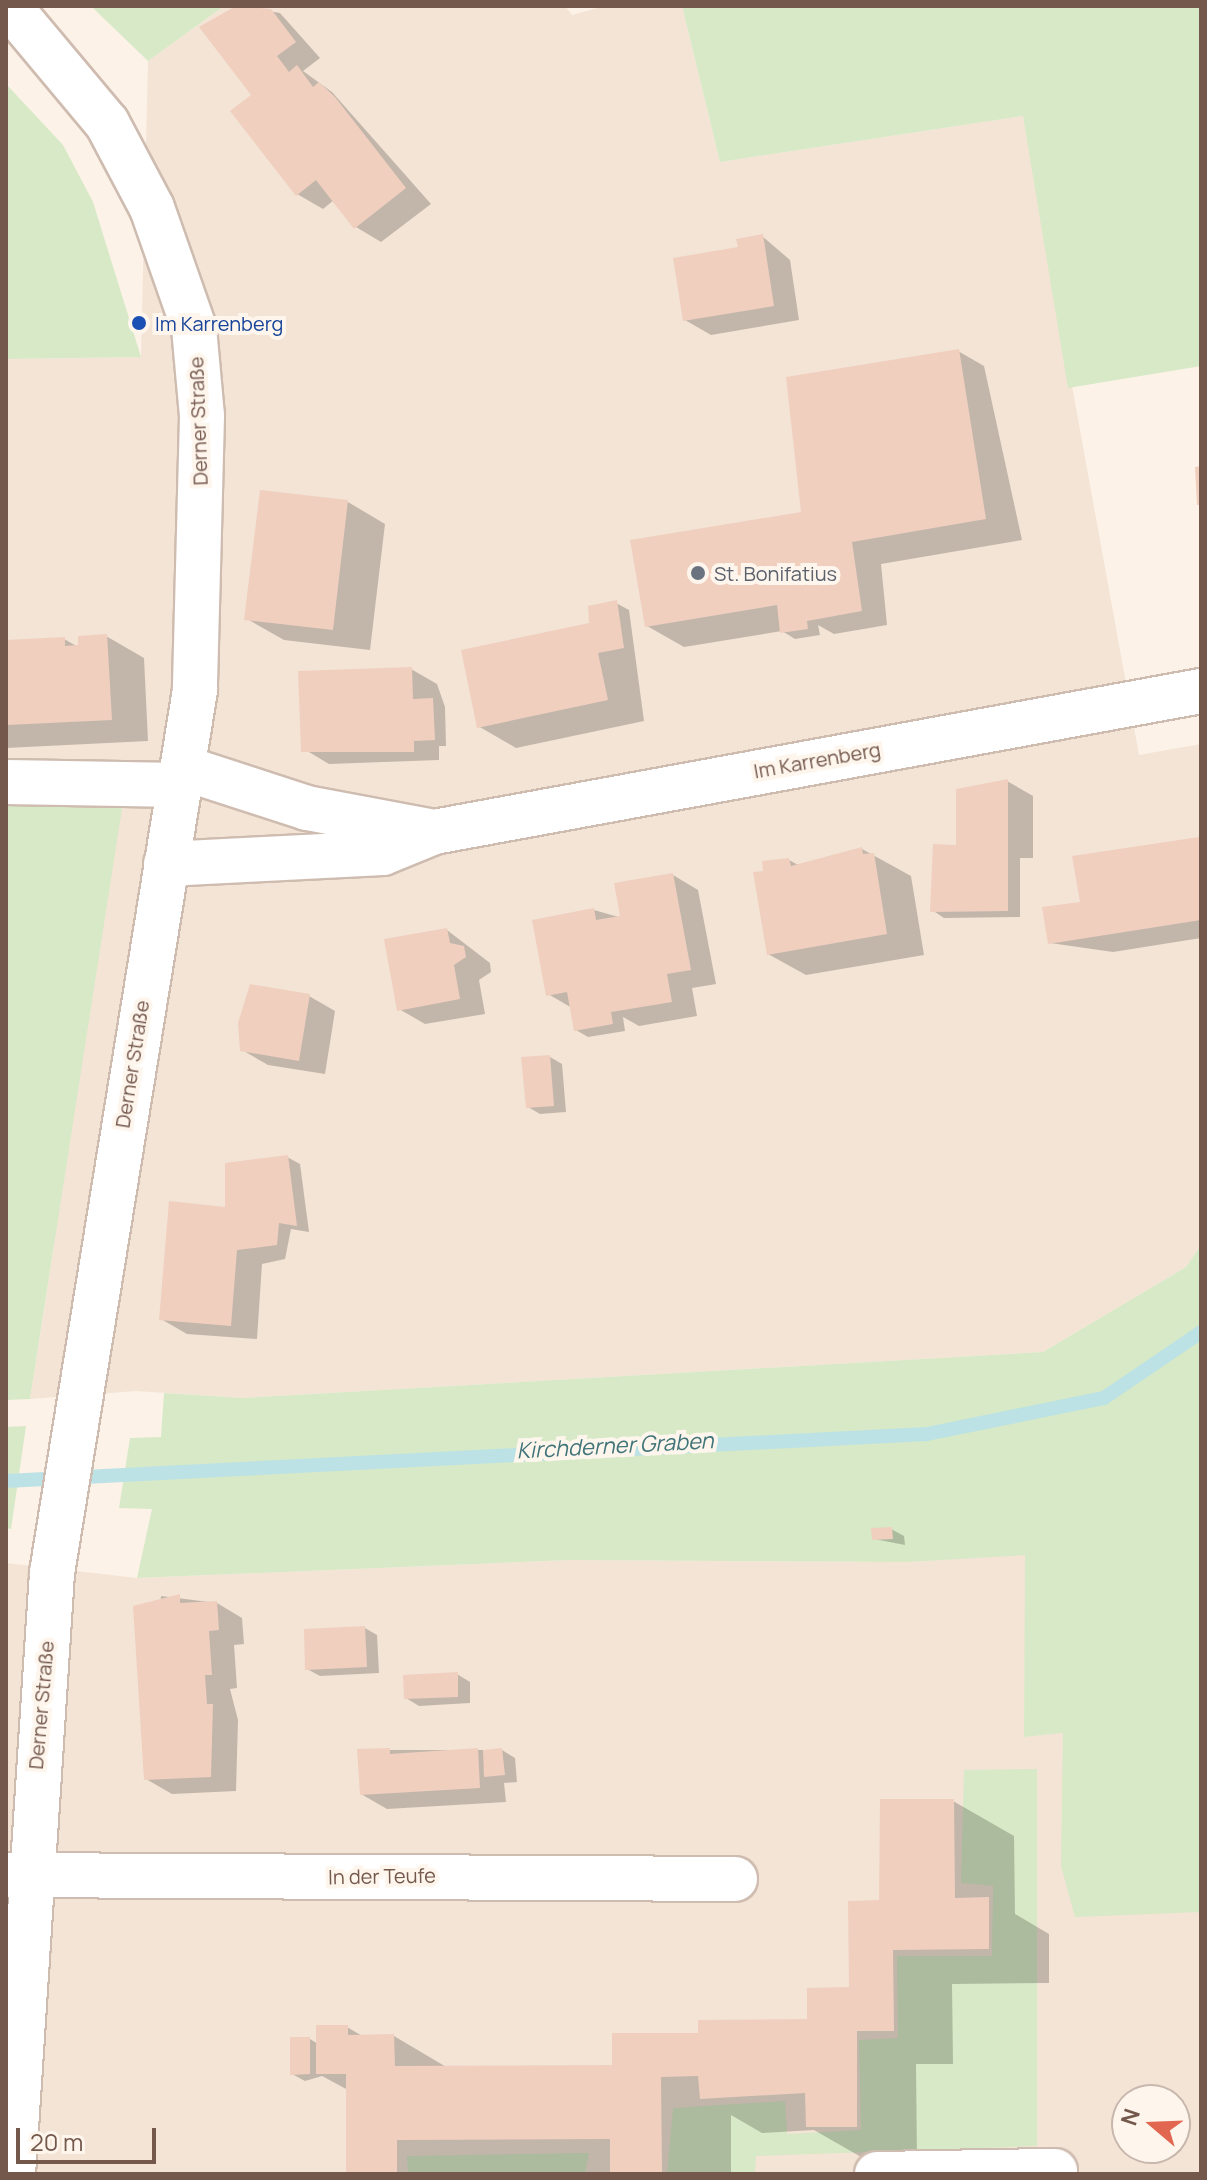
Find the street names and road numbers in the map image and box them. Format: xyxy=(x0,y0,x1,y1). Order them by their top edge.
street label: Derner Straße xyxy=(184,356,212,486)
street label: Im Karrenberg xyxy=(752,737,882,783)
street label: Derner Straße xyxy=(110,998,154,1130)
street label: Derner Straße xyxy=(23,1640,59,1770)
street label: In der Teufe xyxy=(328,1863,436,1889)

